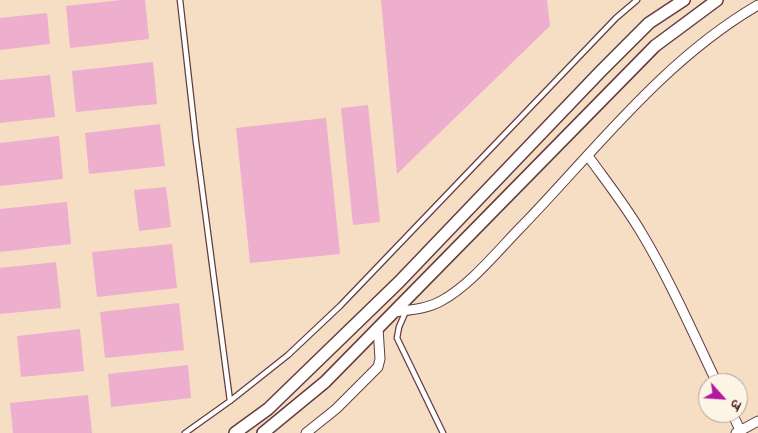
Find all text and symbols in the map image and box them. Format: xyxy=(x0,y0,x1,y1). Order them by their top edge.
north arrow xyxy=(698,373,748,423)
text: उ xyxy=(724,395,747,413)

